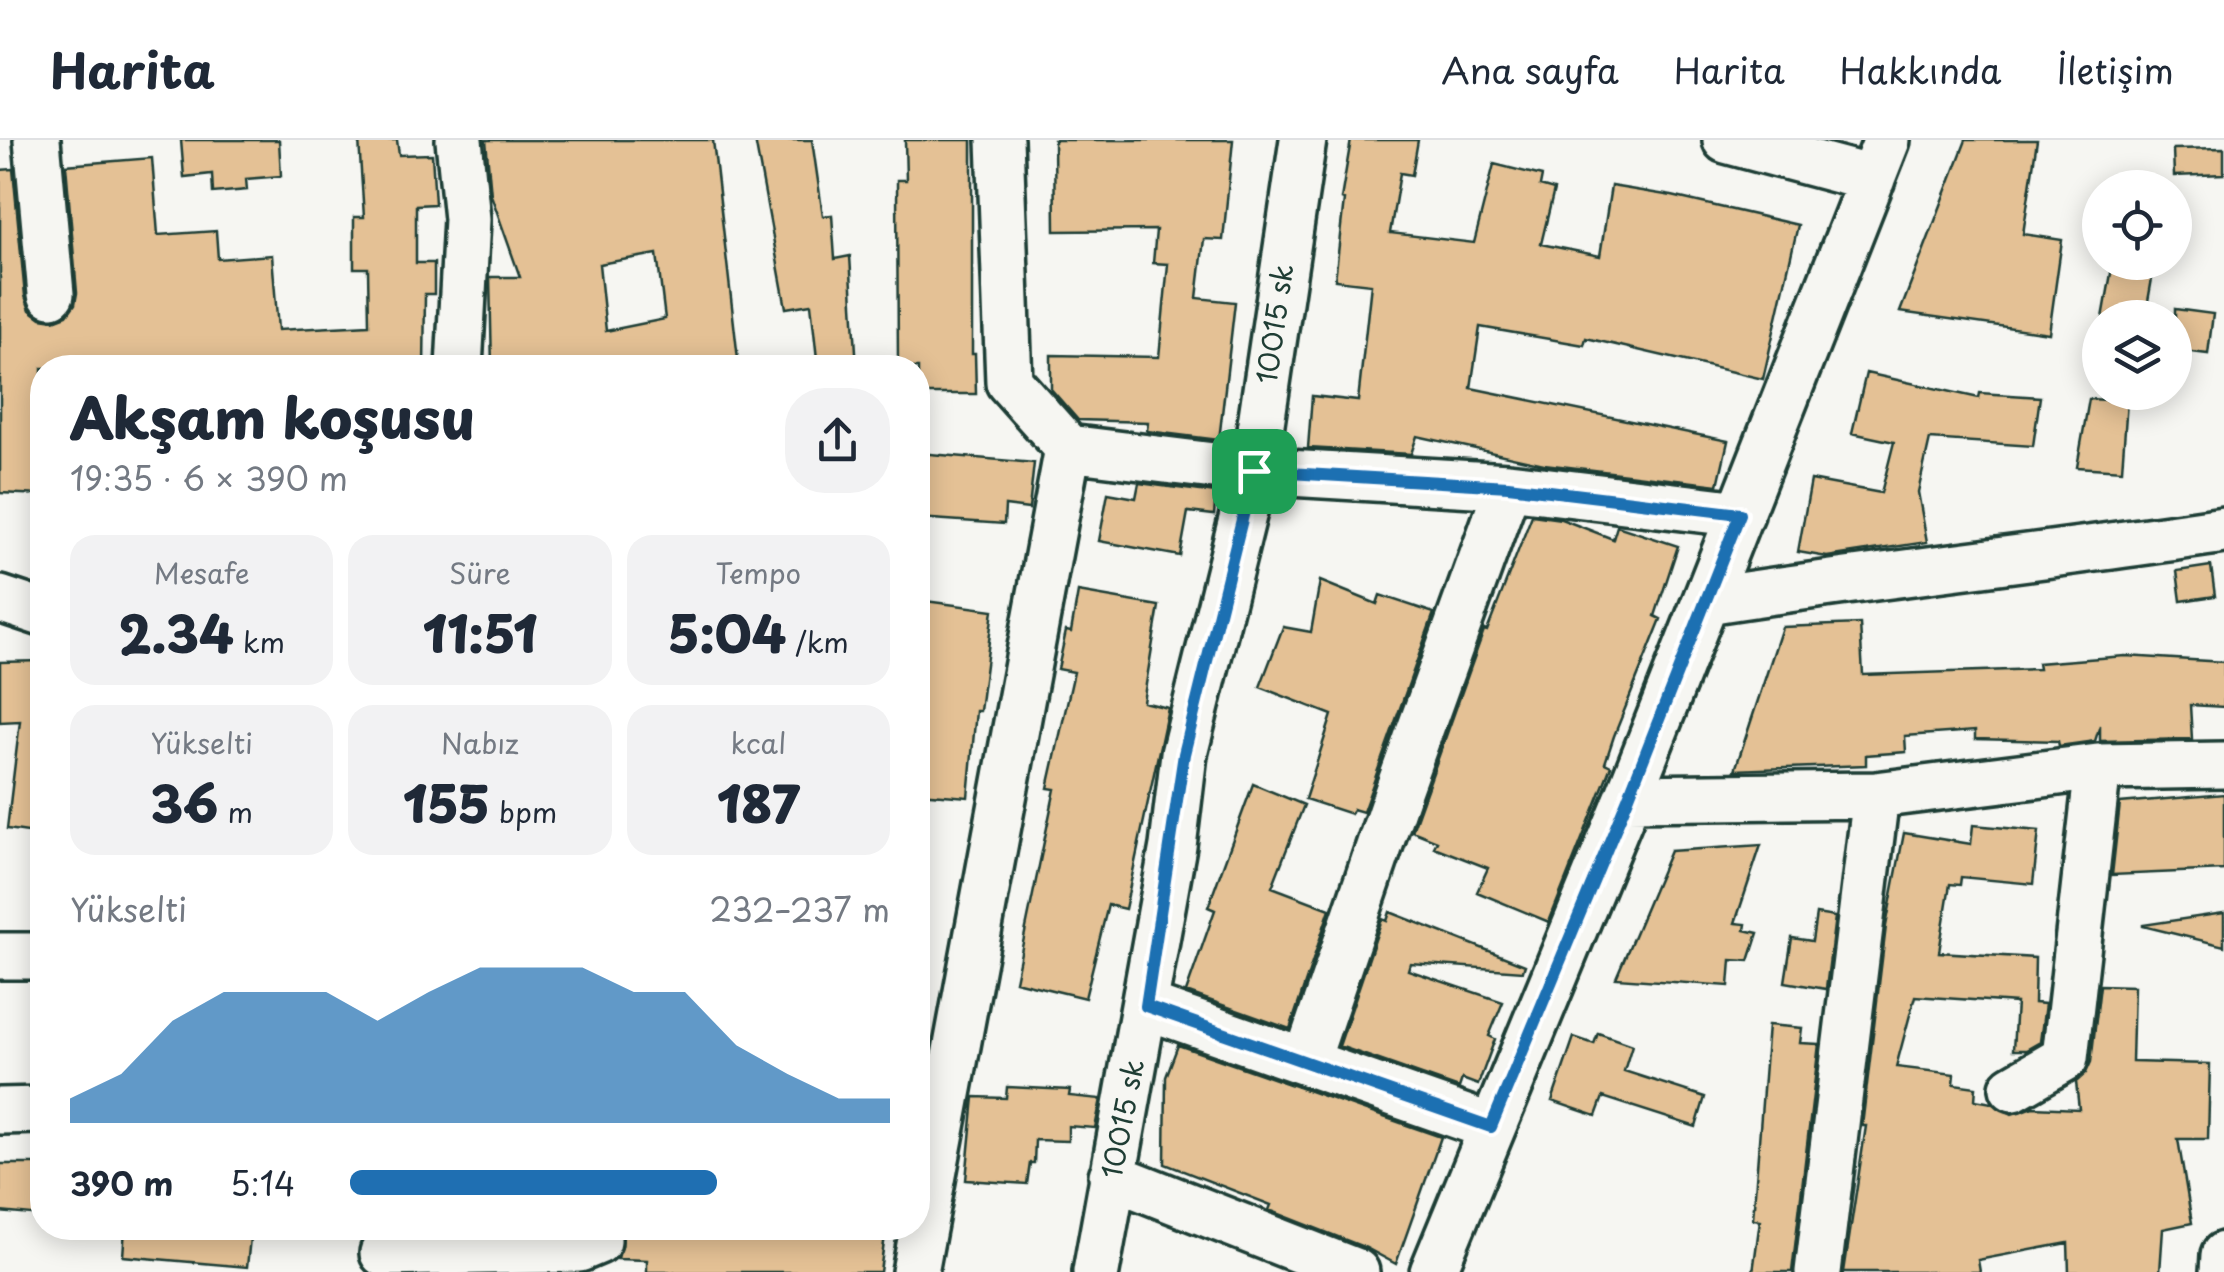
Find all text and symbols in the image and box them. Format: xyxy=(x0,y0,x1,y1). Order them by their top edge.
text: Harita xyxy=(50,33,215,105)
text: Ana sayfa xyxy=(1441,43,1619,96)
text: Harita xyxy=(1674,43,1785,96)
text: Hakkında xyxy=(1840,43,2001,96)
text: İletişim xyxy=(2056,43,2174,96)
map controls xyxy=(2082,170,2192,410)
button: locate xyxy=(2082,170,2192,280)
street label: 10015 sk xyxy=(1244,261,1303,386)
button: layers xyxy=(2082,300,2192,410)
text: Akşam koşusu xyxy=(70,375,475,458)
button: share xyxy=(785,388,890,493)
pin xyxy=(1212,429,1297,514)
icon: arrive xyxy=(1227,444,1282,499)
text: 19:35 · 6 × 390 m xyxy=(70,454,348,502)
text: Mesafe xyxy=(154,551,250,594)
text: Süre xyxy=(449,551,511,594)
text: Tempo xyxy=(716,551,801,594)
text: 2.34 xyxy=(118,594,234,670)
text: 11:51 xyxy=(423,594,537,670)
text: 5:04 xyxy=(668,594,786,670)
text: km xyxy=(234,620,285,663)
text: /km xyxy=(786,620,849,663)
text: Yükselti xyxy=(151,721,253,764)
text: Nabız xyxy=(441,721,519,764)
text: kcal xyxy=(730,721,786,764)
text: 36 xyxy=(150,764,218,840)
text: 155 xyxy=(403,764,490,840)
text: 187 xyxy=(717,764,800,840)
text: m xyxy=(218,790,253,833)
text: bpm xyxy=(490,790,557,833)
text: Yükselti xyxy=(70,885,187,933)
text: 232–237 m xyxy=(709,885,890,933)
street label: 10015 sk xyxy=(1089,1056,1154,1182)
text: 390 m xyxy=(70,1159,173,1207)
text: 5:14 xyxy=(230,1159,295,1207)

